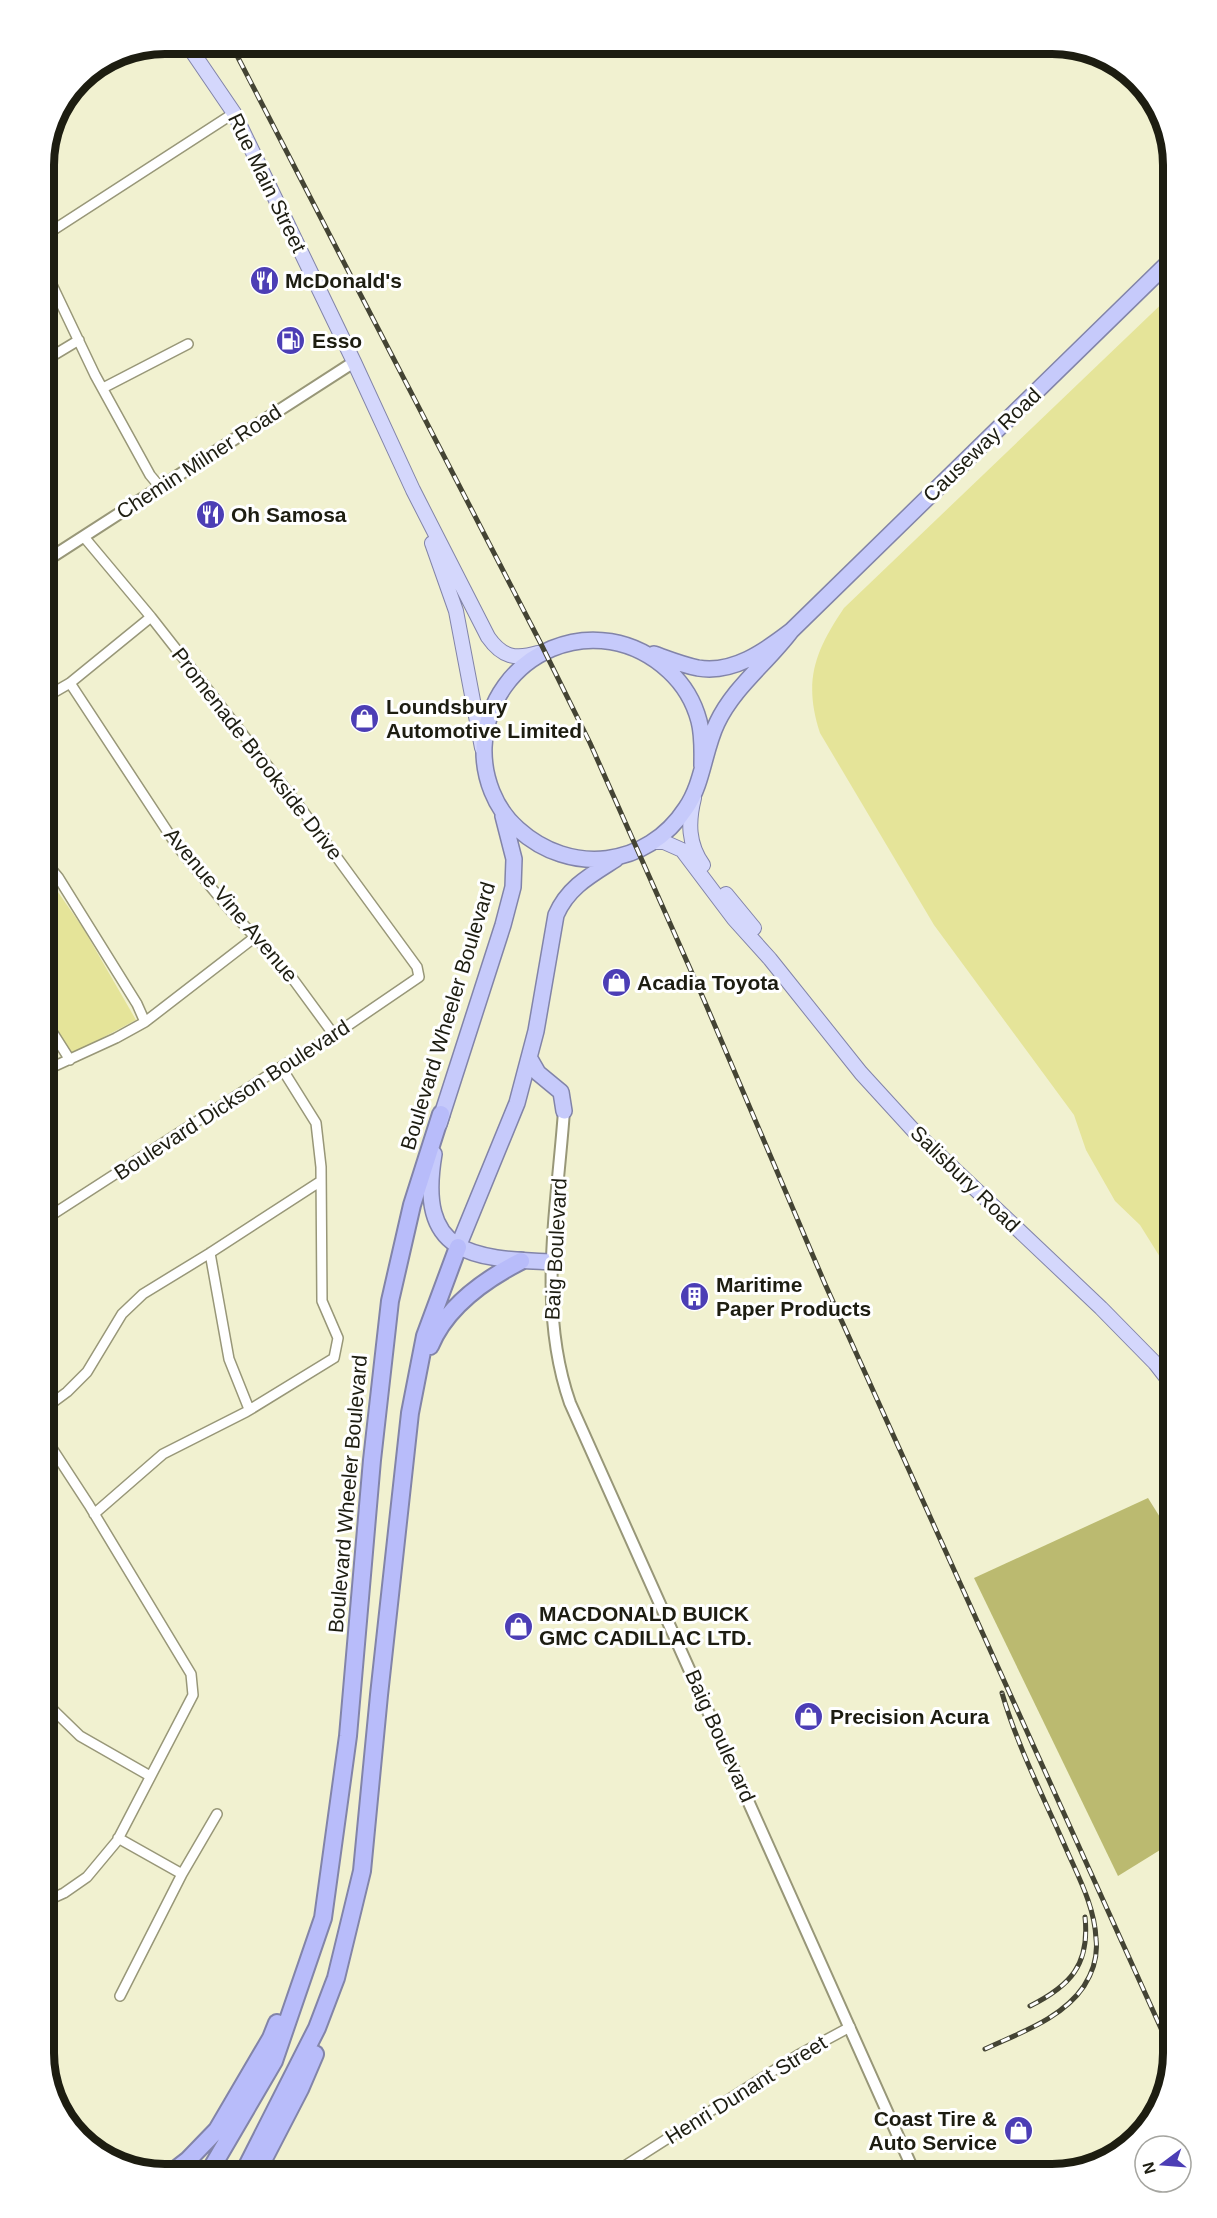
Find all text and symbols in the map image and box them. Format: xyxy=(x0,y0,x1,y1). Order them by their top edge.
street label: Rue Main Street xyxy=(224,110,311,256)
restaurant icon: McDonald's xyxy=(248,265,280,297)
place label: McDonald's xyxy=(285,269,402,292)
fuel station icon: Esso xyxy=(275,325,307,357)
place label: Esso xyxy=(312,329,362,352)
street label: Causeway Road xyxy=(918,383,1045,506)
street label: Chemin Milner Road xyxy=(112,400,285,523)
restaurant icon: Oh Samosa xyxy=(194,499,226,531)
place label: Oh Samosa xyxy=(231,503,347,526)
street label: Promenade Brookside Drive xyxy=(167,643,347,864)
place label: Loundsbury Automotive Limited xyxy=(386,695,582,742)
shop icon: Loundsbury Automotive Limited xyxy=(349,703,381,735)
street label: Avenue Vine Avenue xyxy=(160,823,302,986)
street label: Boulevard Wheeler Boulevard xyxy=(396,879,499,1153)
shop icon: Acadia Toyota xyxy=(600,967,632,999)
place label: Acadia Toyota xyxy=(637,971,779,994)
street label: Boulevard Dickson Boulevard xyxy=(110,1015,354,1184)
street label: Salisbury Road xyxy=(906,1121,1025,1236)
street label: Baig Boulevard xyxy=(540,1177,571,1321)
place label: Maritime Paper Products xyxy=(716,1273,871,1320)
building icon: Maritime Paper Products xyxy=(679,1281,711,1313)
street label: Boulevard Wheeler Boulevard xyxy=(324,1354,371,1634)
place label: MACDONALD BUICK GMC CADILLAC LTD. xyxy=(539,1602,752,1649)
shop icon: MACDONALD BUICK GMC CADILLAC LTD. xyxy=(502,1610,534,1642)
street label: Baig Boulevard xyxy=(681,1666,760,1806)
shop icon: Precision Acura xyxy=(793,1701,825,1733)
place label: Precision Acura xyxy=(830,1705,989,1728)
street label: Henri Dunant Street xyxy=(661,2031,831,2149)
place label: Coast Tire & Auto Service xyxy=(869,2107,997,2154)
shop icon: Coast Tire & Auto Service xyxy=(1002,2115,1034,2147)
north arrow xyxy=(1133,2134,1193,2194)
text: N xyxy=(1139,2160,1159,2176)

